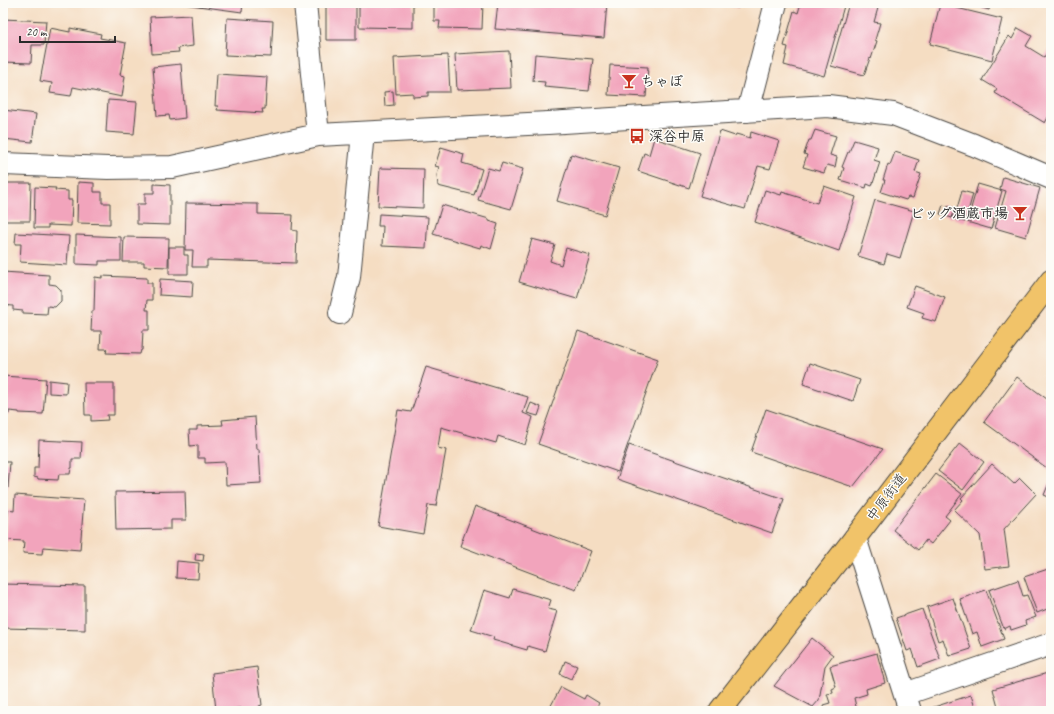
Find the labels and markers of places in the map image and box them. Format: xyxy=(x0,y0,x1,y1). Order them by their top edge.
bar icon: ちゃぼ xyxy=(620,72,638,90)
place label: ちゃぼ xyxy=(641,73,683,90)
bus stop icon: 深谷中原 xyxy=(628,127,646,145)
place label: 深谷中原 xyxy=(649,128,705,145)
bar icon: ビッグ酒蔵市場 xyxy=(1011,204,1029,222)
place label: ビッグ酒蔵市場 xyxy=(910,205,1008,222)

